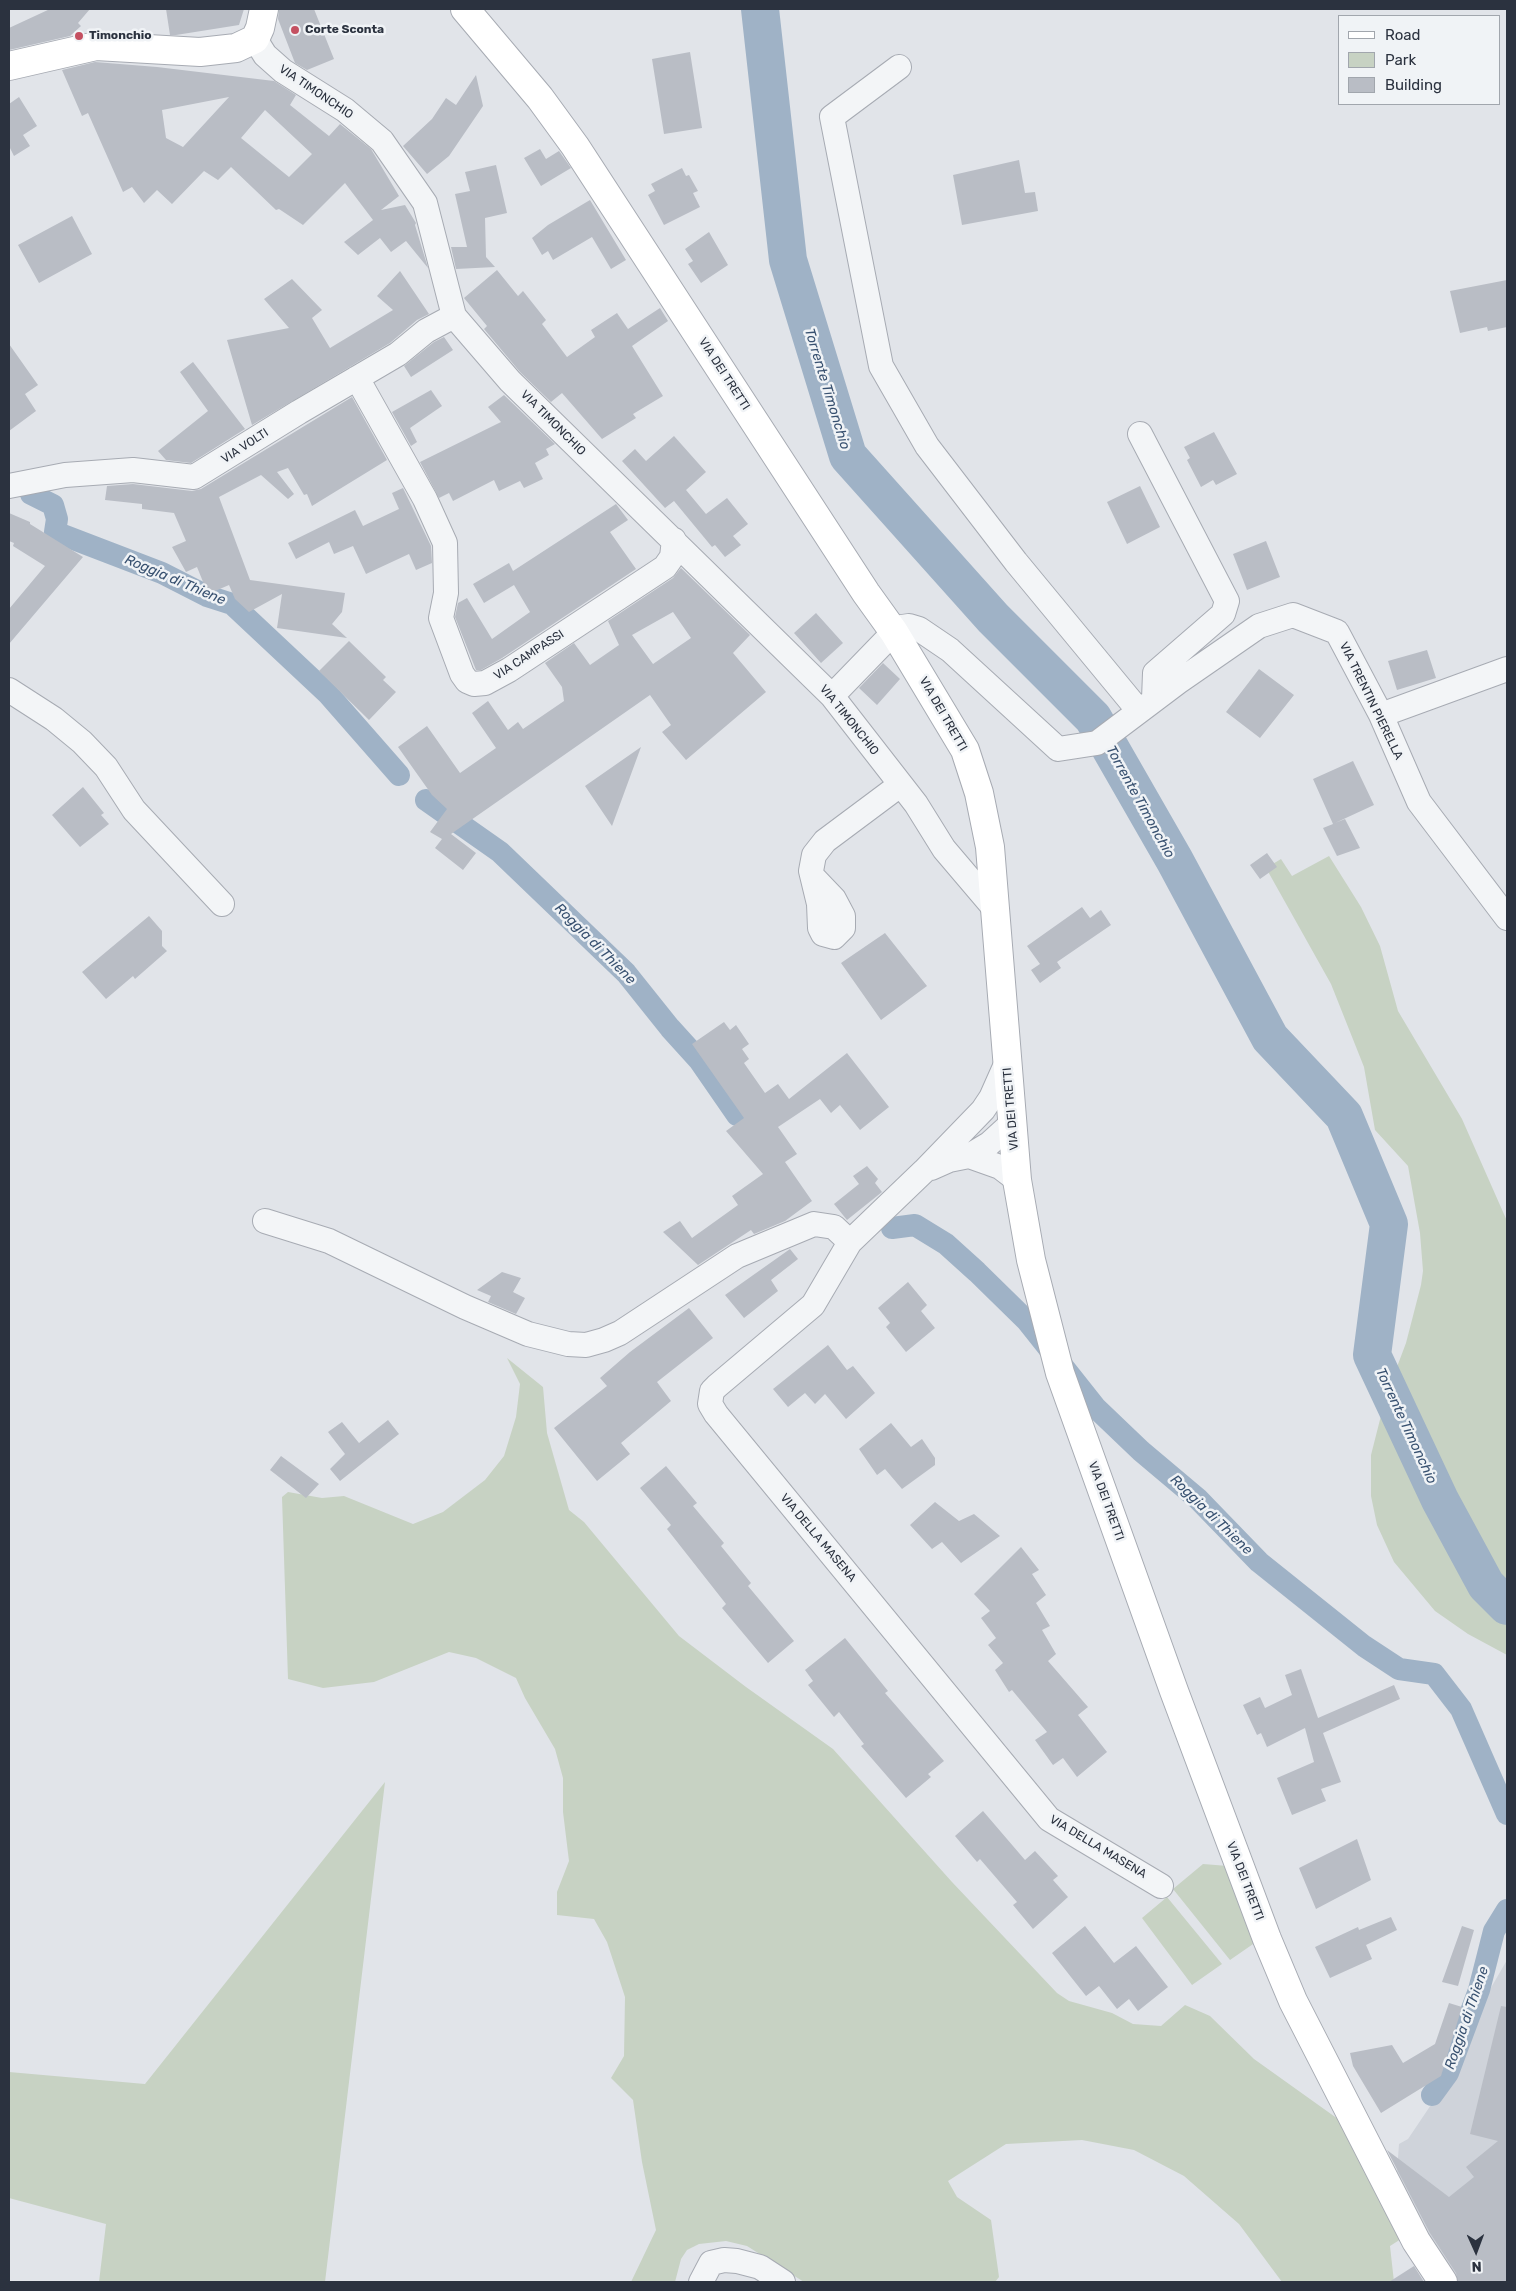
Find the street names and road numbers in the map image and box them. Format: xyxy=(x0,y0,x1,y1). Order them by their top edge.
street label: VIA TIMONCHIO xyxy=(276,62,356,122)
street label: VIA DEI TRETTI xyxy=(695,335,753,413)
street label: VIA TIMONCHIO xyxy=(517,387,589,459)
street label: VIA VOLTI xyxy=(219,425,271,467)
street label: VIA CAMPASSI xyxy=(491,627,567,683)
street label: VIA TRENTIN PIERELLA xyxy=(1336,640,1406,762)
street label: VIA DEI TRETTI xyxy=(916,674,970,754)
street label: VIA TIMONCHIO xyxy=(816,682,882,758)
street label: VIA DEI TRETTI xyxy=(1000,1067,1022,1151)
street label: VIA DEI TRETTI xyxy=(1085,1459,1127,1543)
street label: VIA DELLA MASENA xyxy=(777,1491,859,1585)
street label: VIA DELLA MASENA xyxy=(1047,1812,1149,1882)
street label: VIA DEI TRETTI xyxy=(1223,1840,1267,1922)

